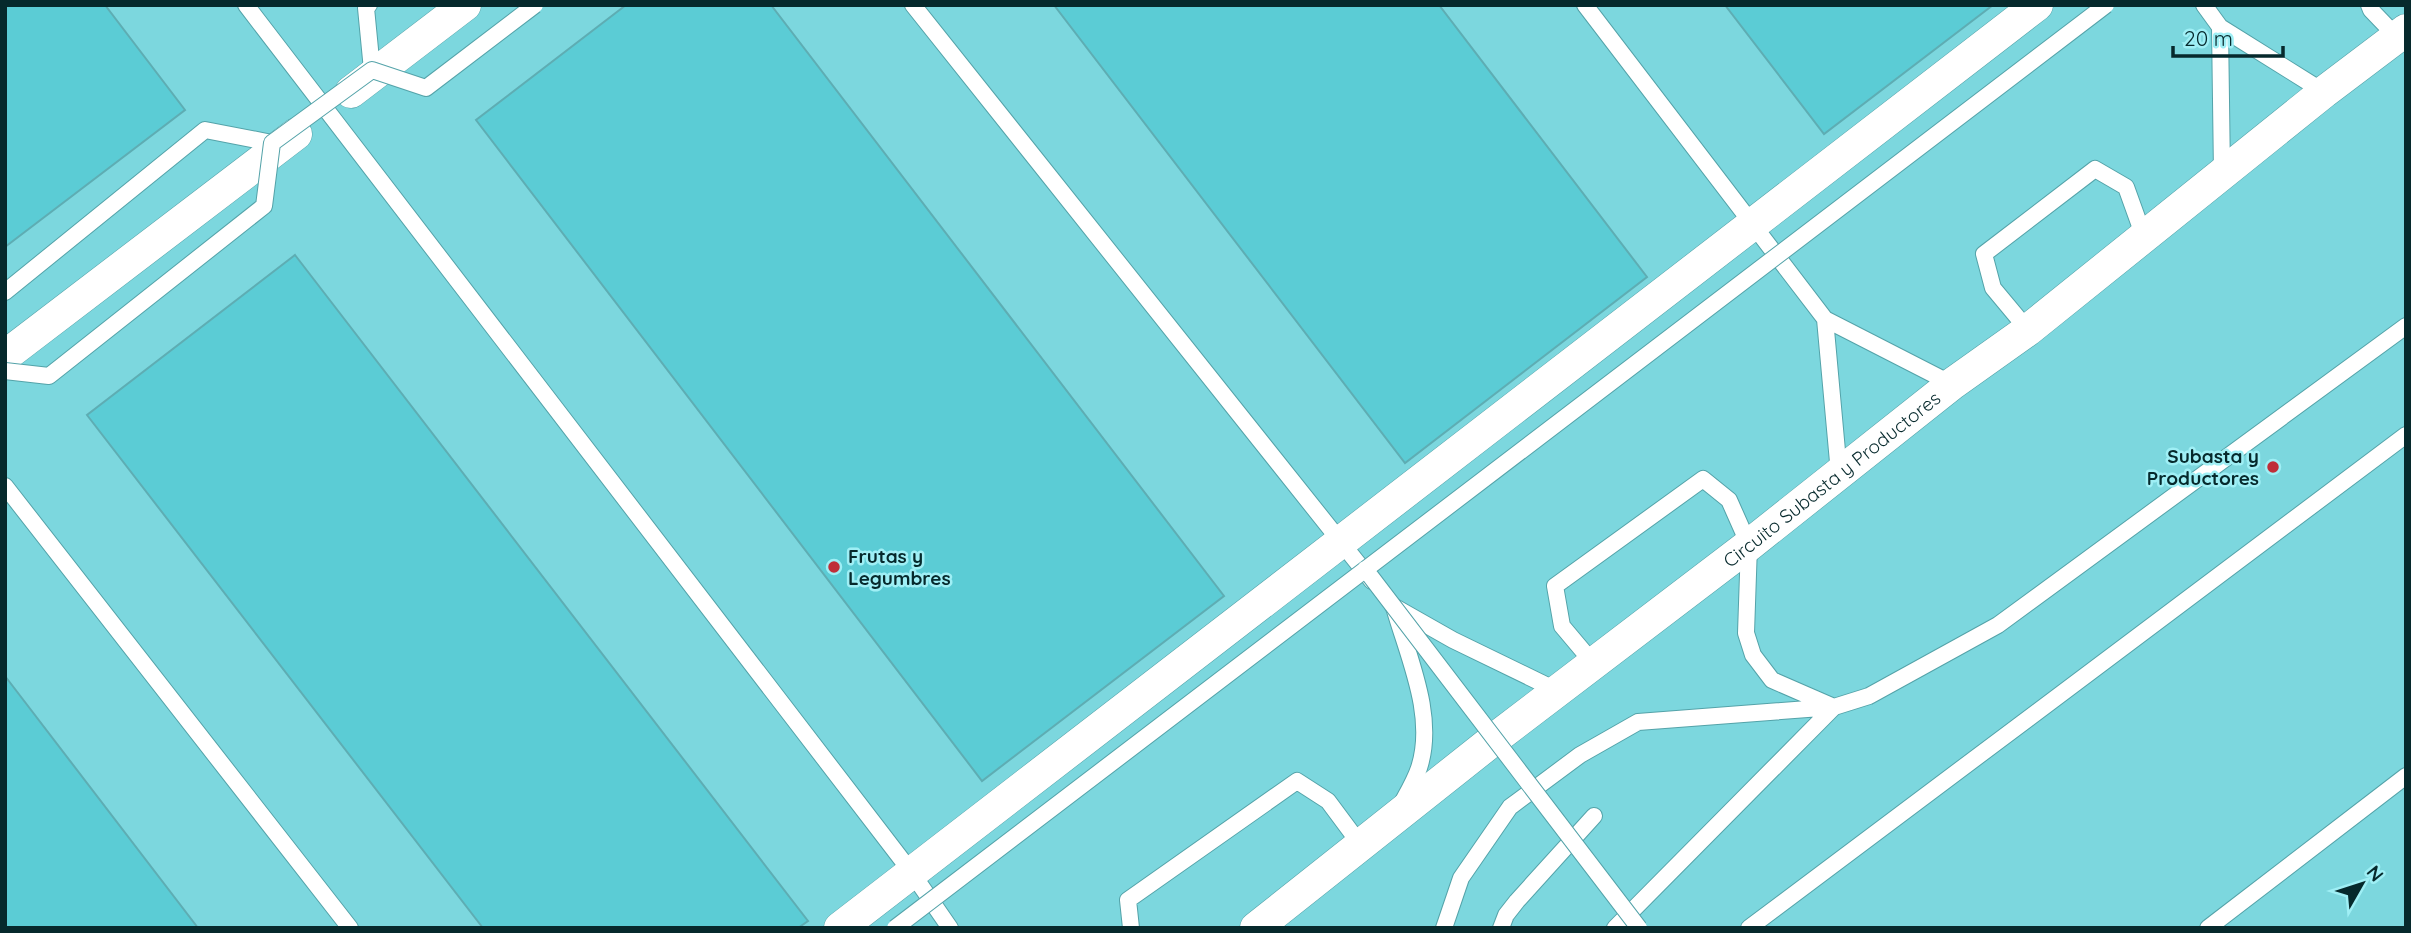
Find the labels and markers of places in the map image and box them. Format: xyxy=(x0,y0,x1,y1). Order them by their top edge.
place label: Subasta y Productores xyxy=(2147,444,2259,490)
marker: Subasta y Productores xyxy=(2265,459,2281,475)
place label: Frutas y Legumbres xyxy=(848,544,951,590)
marker: Frutas y Legumbres xyxy=(826,559,842,575)

